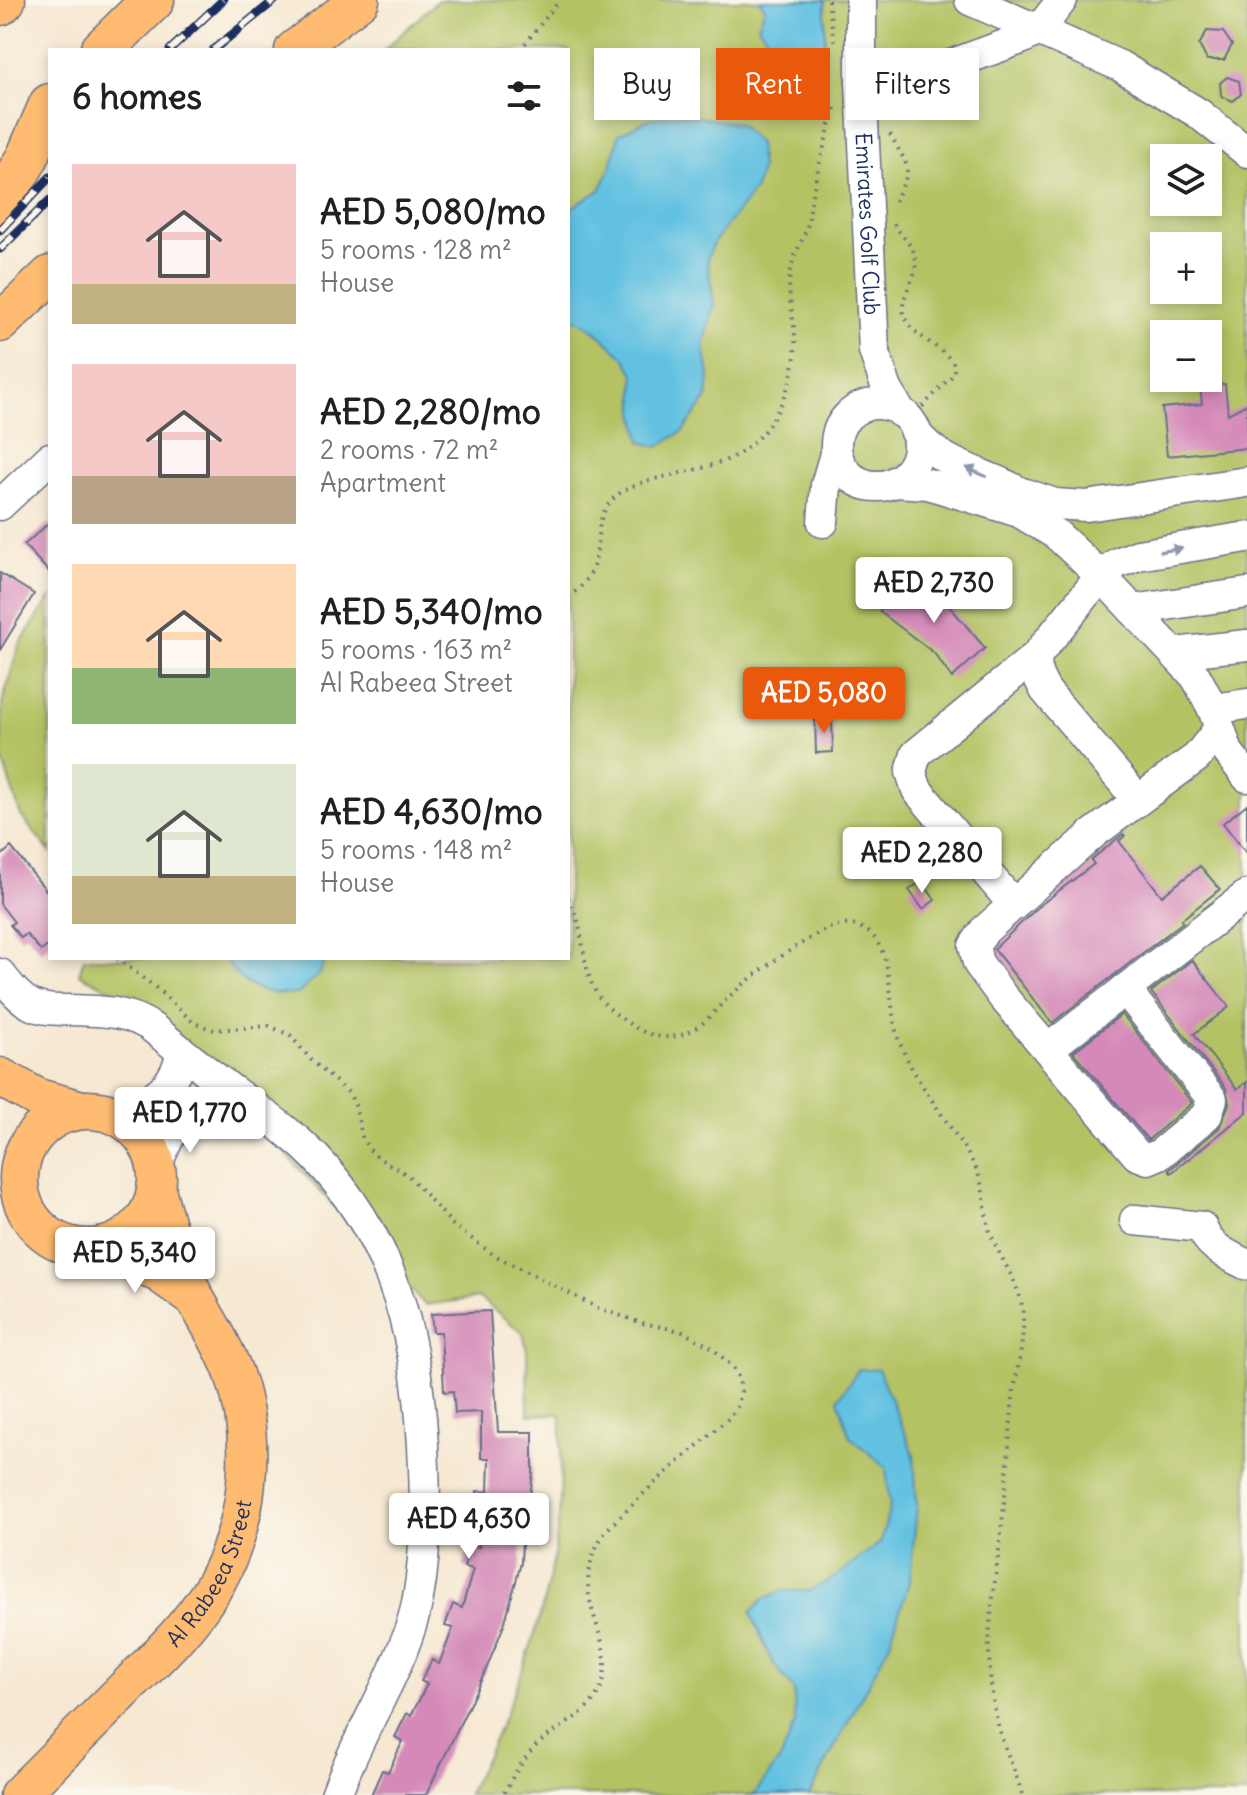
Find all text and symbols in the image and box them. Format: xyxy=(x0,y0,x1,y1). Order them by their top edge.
chip: Buy xyxy=(594,48,700,120)
chip: Rent xyxy=(716,48,830,120)
chip: Filters xyxy=(846,48,979,120)
icon: filters xyxy=(502,74,546,118)
text: 6 homes xyxy=(72,75,202,118)
street label: Emirates Golf Club xyxy=(849,132,886,316)
map controls xyxy=(1150,144,1222,392)
button: layers xyxy=(1150,144,1222,216)
text: AED 5,080/mo xyxy=(320,190,546,233)
icon: home xyxy=(136,196,232,292)
button: + xyxy=(1150,232,1222,304)
text: 5 rooms · 128 m² xyxy=(320,233,512,266)
text: House xyxy=(320,266,394,299)
button: − xyxy=(1150,320,1222,392)
text: AED 2,280/mo xyxy=(320,390,541,433)
icon: home xyxy=(136,396,232,492)
text: 2 rooms · 72 m² xyxy=(320,433,499,466)
text: Apartment xyxy=(320,466,446,499)
one-way arrow xyxy=(964,466,988,479)
one-way arrow xyxy=(1159,543,1184,556)
pin: AED 2,730 xyxy=(842,557,1026,625)
text: AED 2,730 xyxy=(874,566,994,599)
text: AED 5,340/mo xyxy=(320,590,543,633)
icon: home xyxy=(136,596,232,692)
text: 5 rooms · 163 m² xyxy=(320,633,512,666)
text: Al Rabeea Street xyxy=(320,666,513,699)
pin: AED 5,080 xyxy=(732,667,916,735)
text: AED 5,080 xyxy=(761,676,887,709)
text: AED 4,630/mo xyxy=(320,790,543,833)
icon: home xyxy=(136,796,232,892)
pin: AED 2,280 xyxy=(830,827,1014,895)
text: 5 rooms · 148 m² xyxy=(320,833,513,866)
text: AED 2,280 xyxy=(861,836,983,869)
text: House xyxy=(320,866,394,899)
pin: AED 1,770 xyxy=(98,1087,282,1155)
text: AED 1,770 xyxy=(133,1096,247,1129)
pin: AED 5,340 xyxy=(43,1227,227,1295)
text: AED 5,340 xyxy=(73,1236,197,1269)
pin: AED 4,630 xyxy=(377,1493,561,1561)
street label: Al Rabeea Street xyxy=(160,1498,258,1652)
text: AED 4,630 xyxy=(407,1502,531,1535)

